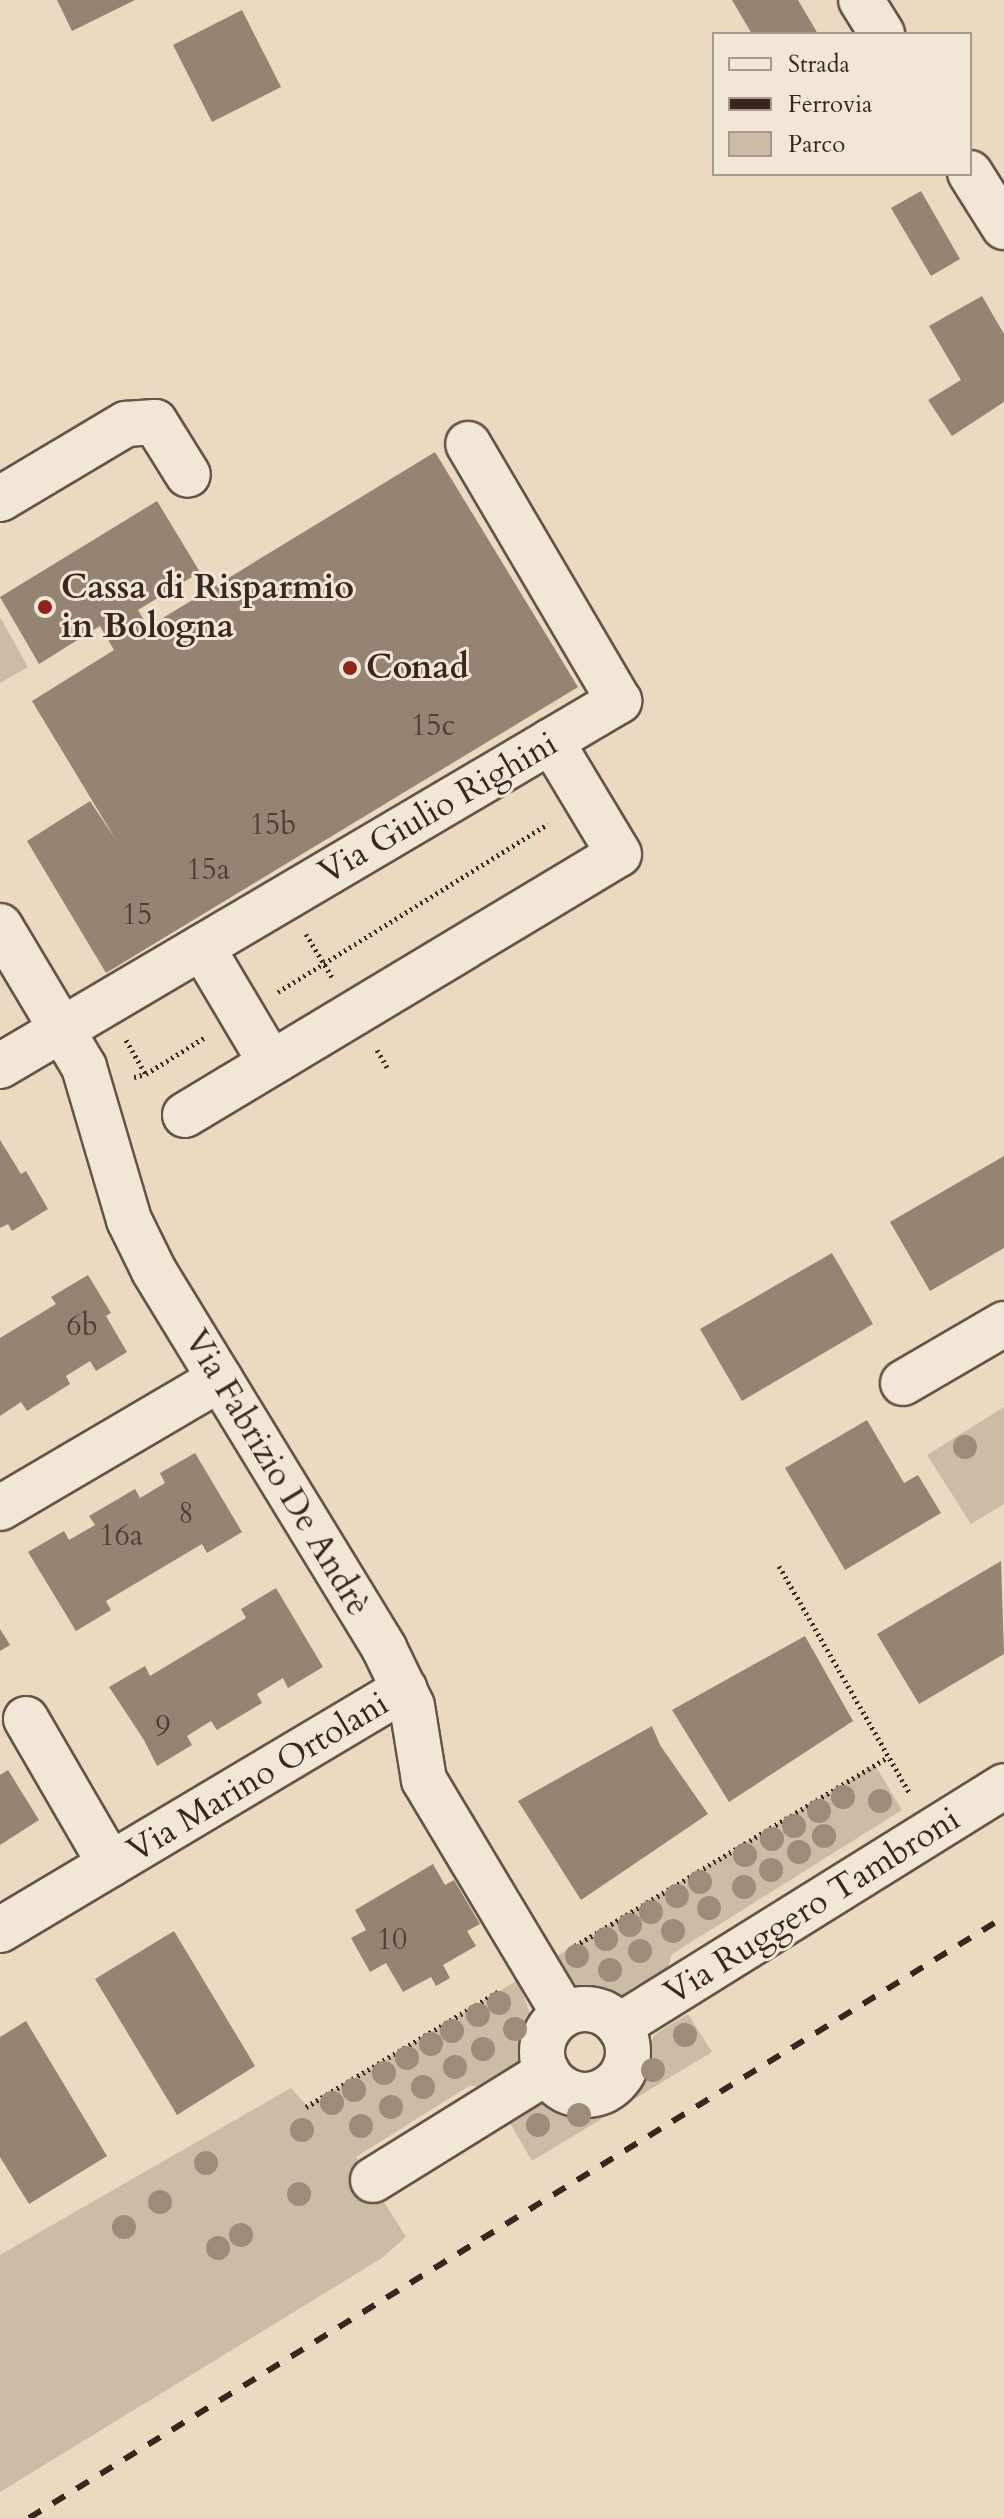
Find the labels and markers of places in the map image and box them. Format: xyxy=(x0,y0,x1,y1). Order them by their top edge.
place label: Cassa di Risparmio in Bologna xyxy=(61,567,354,646)
marker: Cassa di Risparmio in Bologna xyxy=(36,598,54,616)
place label: Conad xyxy=(366,648,469,688)
marker: Conad xyxy=(341,659,359,677)

